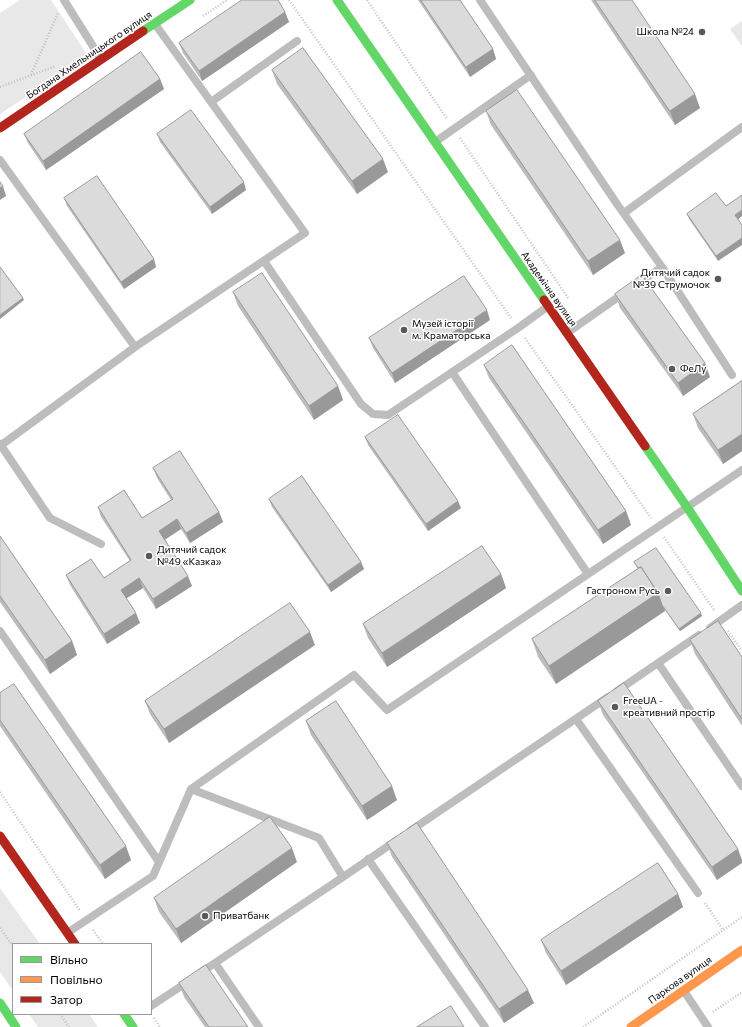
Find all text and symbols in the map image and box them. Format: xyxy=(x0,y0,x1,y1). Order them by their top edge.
street label: Богдана Хмельницького вулиця xyxy=(24,8,154,102)
place label: Школа №24 xyxy=(637,26,694,38)
marker: Школа №24 xyxy=(697,27,707,37)
street label: Академічна вулиця xyxy=(519,249,579,329)
place label: Дитячий садок №39 Струмочок xyxy=(633,267,710,290)
marker: Дитячий садок №39 Струмочок xyxy=(713,274,723,284)
place label: Музей історії м. Краматорська xyxy=(412,318,491,342)
marker: Музей історії м. Краматорська xyxy=(399,325,409,335)
place label: ФеЛу xyxy=(680,363,706,375)
marker: ФеЛу xyxy=(667,364,677,374)
place label: Дитячий садок №49 «Казка» xyxy=(157,544,227,568)
marker: Дитячий садок №49 «Казка» xyxy=(144,551,154,561)
place label: Гастроном Русь xyxy=(587,585,660,597)
marker: Гастроном Русь xyxy=(663,586,673,596)
place label: FreeUA - креативний простір xyxy=(623,695,715,718)
marker: FreeUA - креативний простір xyxy=(610,702,620,712)
place label: Приватбанк xyxy=(213,910,270,922)
marker: Приватбанк xyxy=(200,911,210,921)
legend xyxy=(12,943,152,1015)
text: Вільно xyxy=(50,952,88,966)
street label: Паркова вулиця xyxy=(646,954,714,1006)
text: Повільно xyxy=(50,972,103,986)
text: Затор xyxy=(50,992,83,1006)

